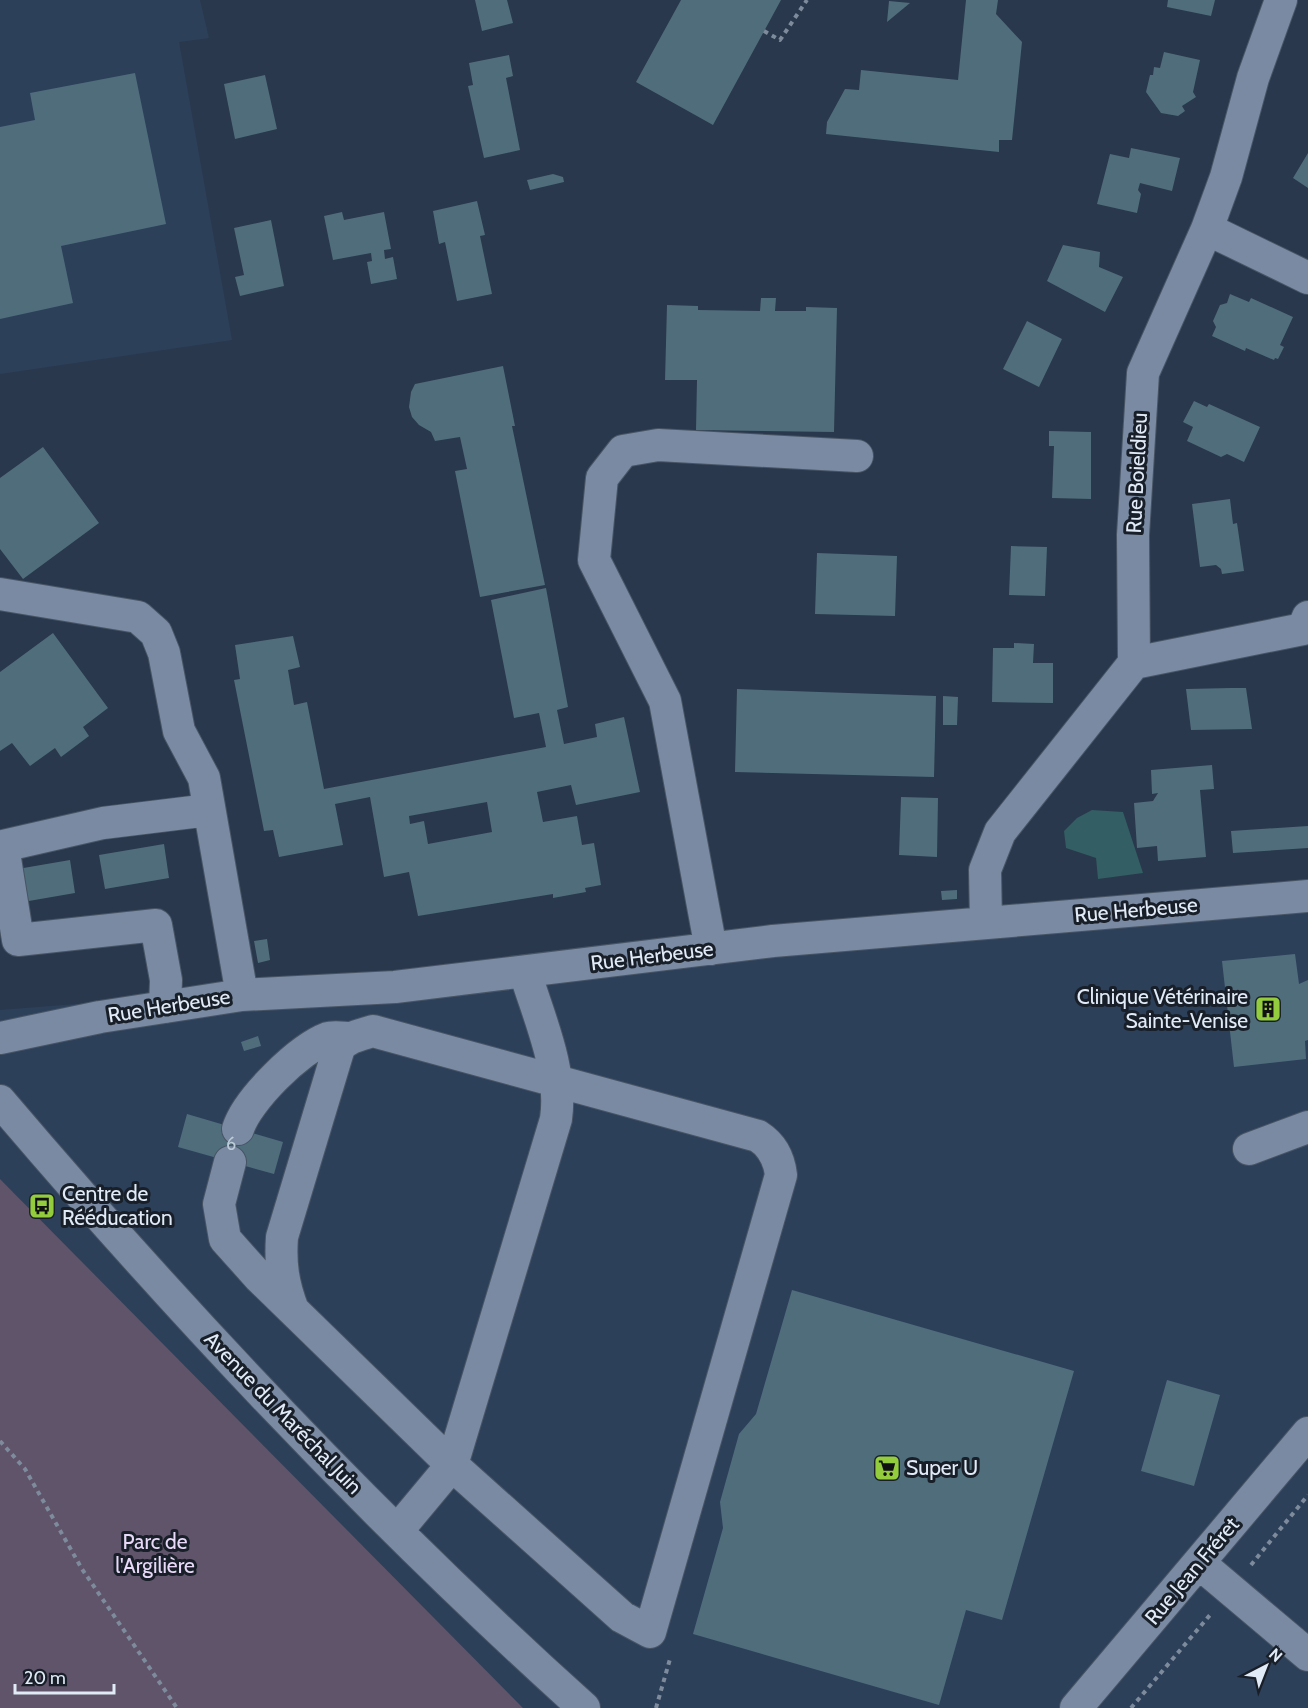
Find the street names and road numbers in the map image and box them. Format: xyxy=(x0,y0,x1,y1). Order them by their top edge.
street label: Rue Boieldieu xyxy=(1121,412,1152,534)
street label: Rue Herbeuse xyxy=(1073,892,1199,927)
street label: Rue Herbeuse xyxy=(589,936,715,975)
street label: Rue Herbeuse xyxy=(106,983,232,1028)
street label: Avenue du Maréchal Juin xyxy=(199,1326,367,1499)
street label: Rue Jean Fréret xyxy=(1139,1512,1244,1629)

